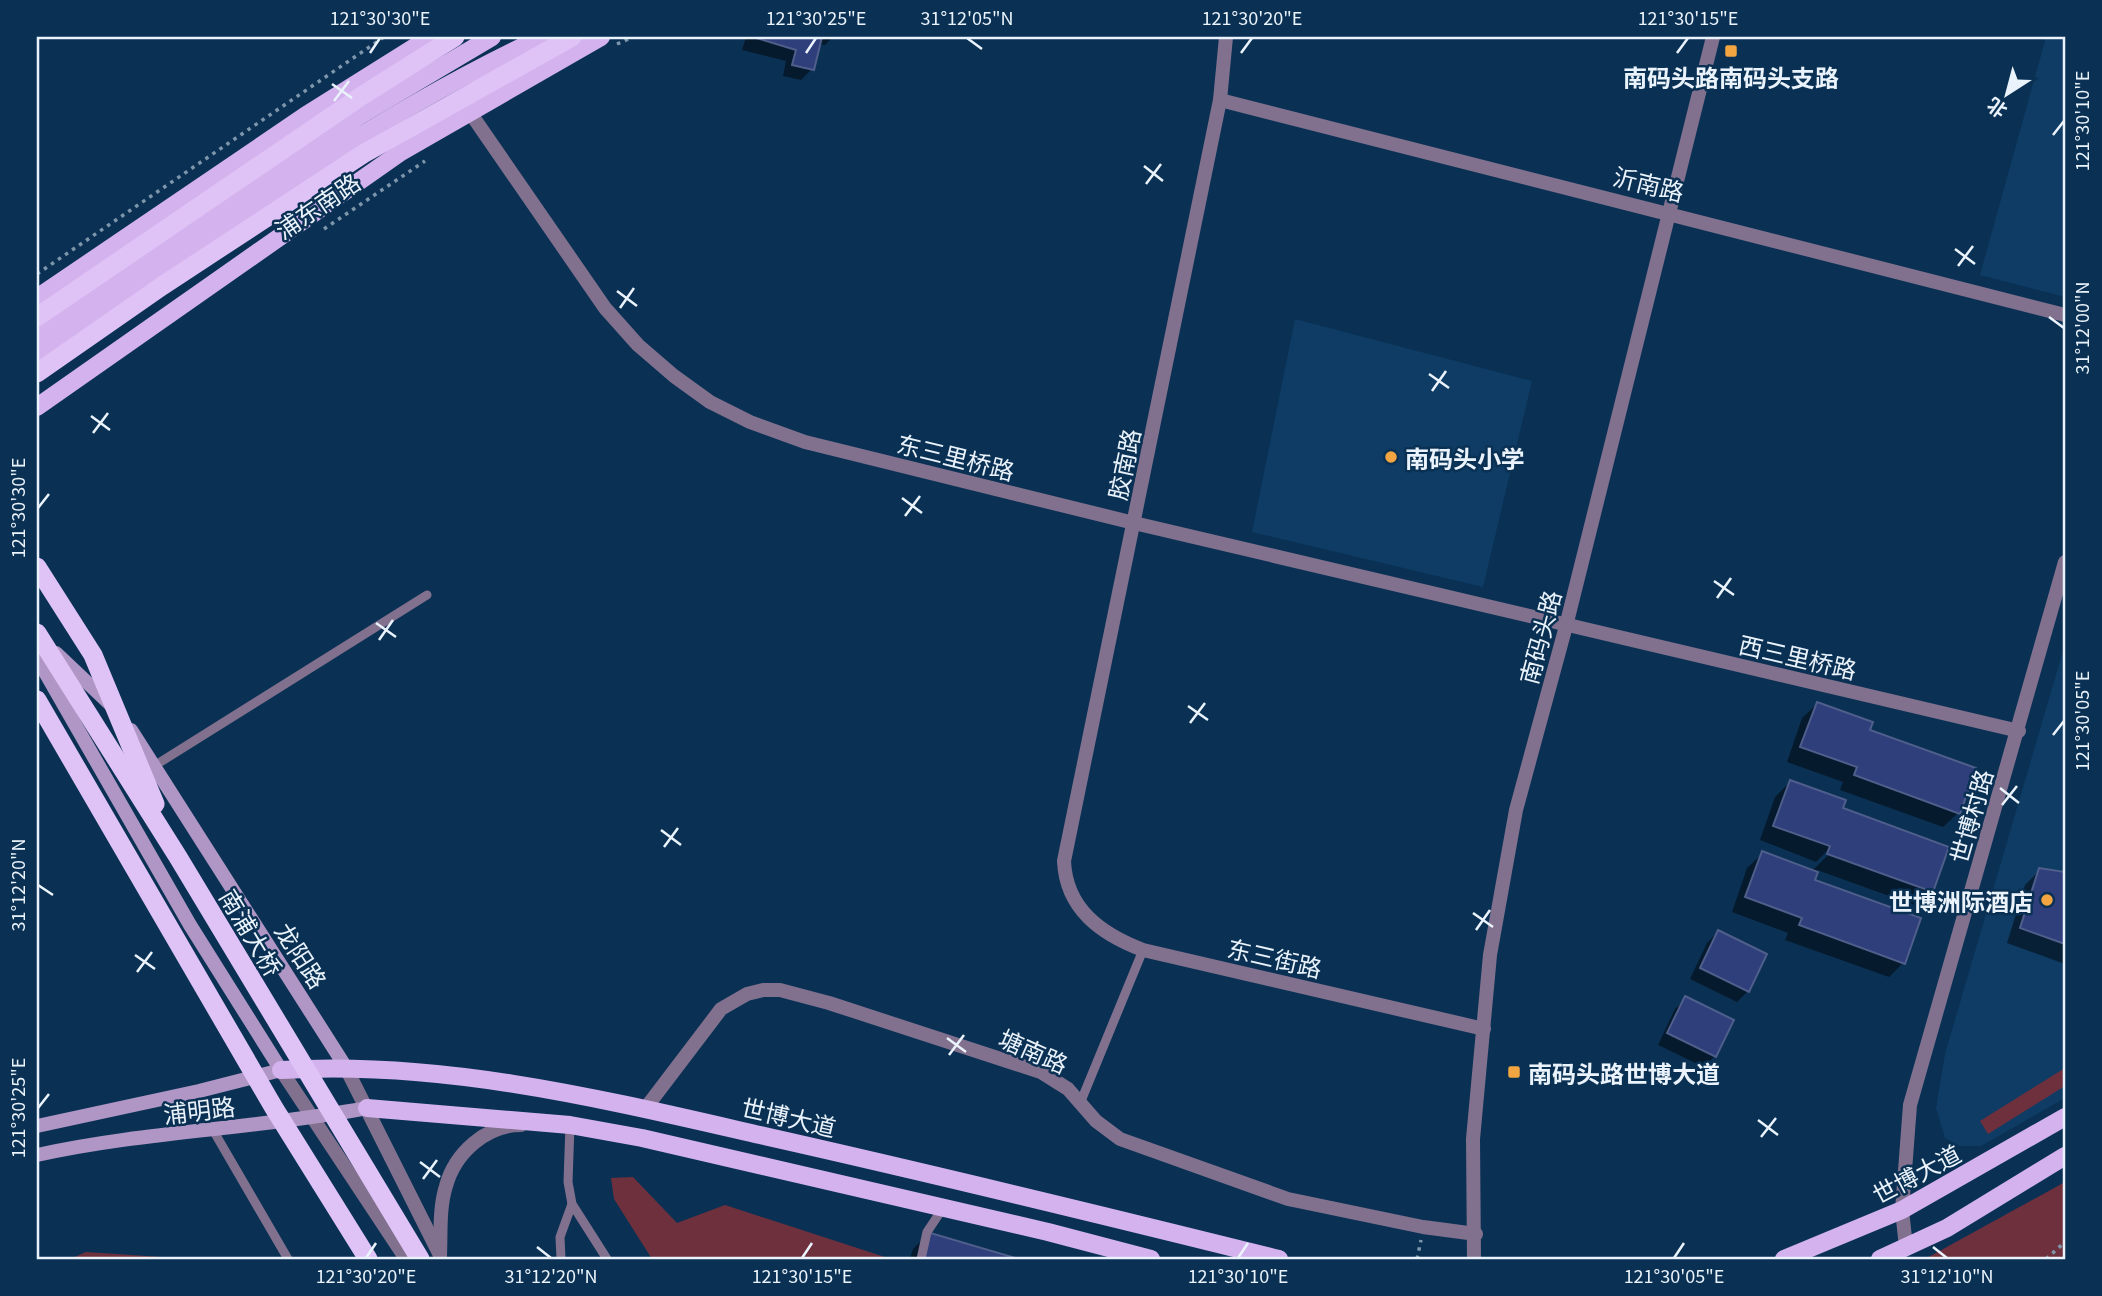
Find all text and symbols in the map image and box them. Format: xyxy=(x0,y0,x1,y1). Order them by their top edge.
text: 121°30'30"E xyxy=(330,4,430,30)
text: 121°30'25"E xyxy=(766,4,866,30)
text: 31°12'05"N xyxy=(920,4,1014,30)
text: 121°30'20"E xyxy=(1202,4,1302,30)
text: 121°30'15"E xyxy=(1638,4,1738,30)
marker: 南码头路南码头支路 xyxy=(1723,43,1739,59)
place label: 南码头路南码头支路 xyxy=(1623,59,1839,94)
north arrow xyxy=(1972,60,2042,130)
text: 121°30'10"E xyxy=(2068,71,2094,171)
text: 北 xyxy=(1980,92,2012,125)
street label: 沂南路 xyxy=(1610,157,1688,209)
street label: 浦东南路 xyxy=(267,164,367,246)
text: 31°12'00"N xyxy=(2068,281,2094,375)
street label: 东三里桥路 xyxy=(894,425,1018,487)
street label: 胶南路 xyxy=(1098,425,1148,503)
place label: 南码头小学 xyxy=(1405,440,1525,475)
marker: 南码头小学 xyxy=(1383,449,1399,465)
text: 121°30'30"E xyxy=(4,458,30,558)
street label: 南码头路 xyxy=(1510,586,1568,688)
street label: 西三里桥路 xyxy=(1736,625,1860,687)
text: 121°30'05"E xyxy=(2068,671,2094,771)
street label: 世博村路 xyxy=(1940,765,2000,867)
text: 31°12'20"N xyxy=(4,838,30,932)
street label: 南浦大桥 xyxy=(212,882,292,982)
place label: 世博洲际酒店 xyxy=(1889,883,2033,918)
marker: 世博洲际酒店 xyxy=(2039,892,2055,908)
street label: 龙阳路 xyxy=(268,915,336,995)
street label: 东三街路 xyxy=(1224,929,1326,985)
street label: 塘南路 xyxy=(994,1019,1074,1081)
place label: 南码头路世博大道 xyxy=(1528,1055,1720,1090)
text: 121°30'25"E xyxy=(4,1058,30,1158)
marker: 南码头路世博大道 xyxy=(1506,1064,1522,1080)
street label: 浦明路 xyxy=(161,1087,237,1131)
street label: 世博大道 xyxy=(738,1088,840,1144)
street label: 世博大道 xyxy=(1865,1135,1967,1211)
text: 121°30'20"E xyxy=(316,1262,416,1288)
text: 31°12'20"N xyxy=(504,1262,598,1288)
text: 121°30'15"E xyxy=(752,1262,852,1288)
text: 121°30'10"E xyxy=(1188,1262,1288,1288)
text: 121°30'05"E xyxy=(1624,1262,1724,1288)
text: 31°12'10"N xyxy=(1900,1262,1994,1288)

